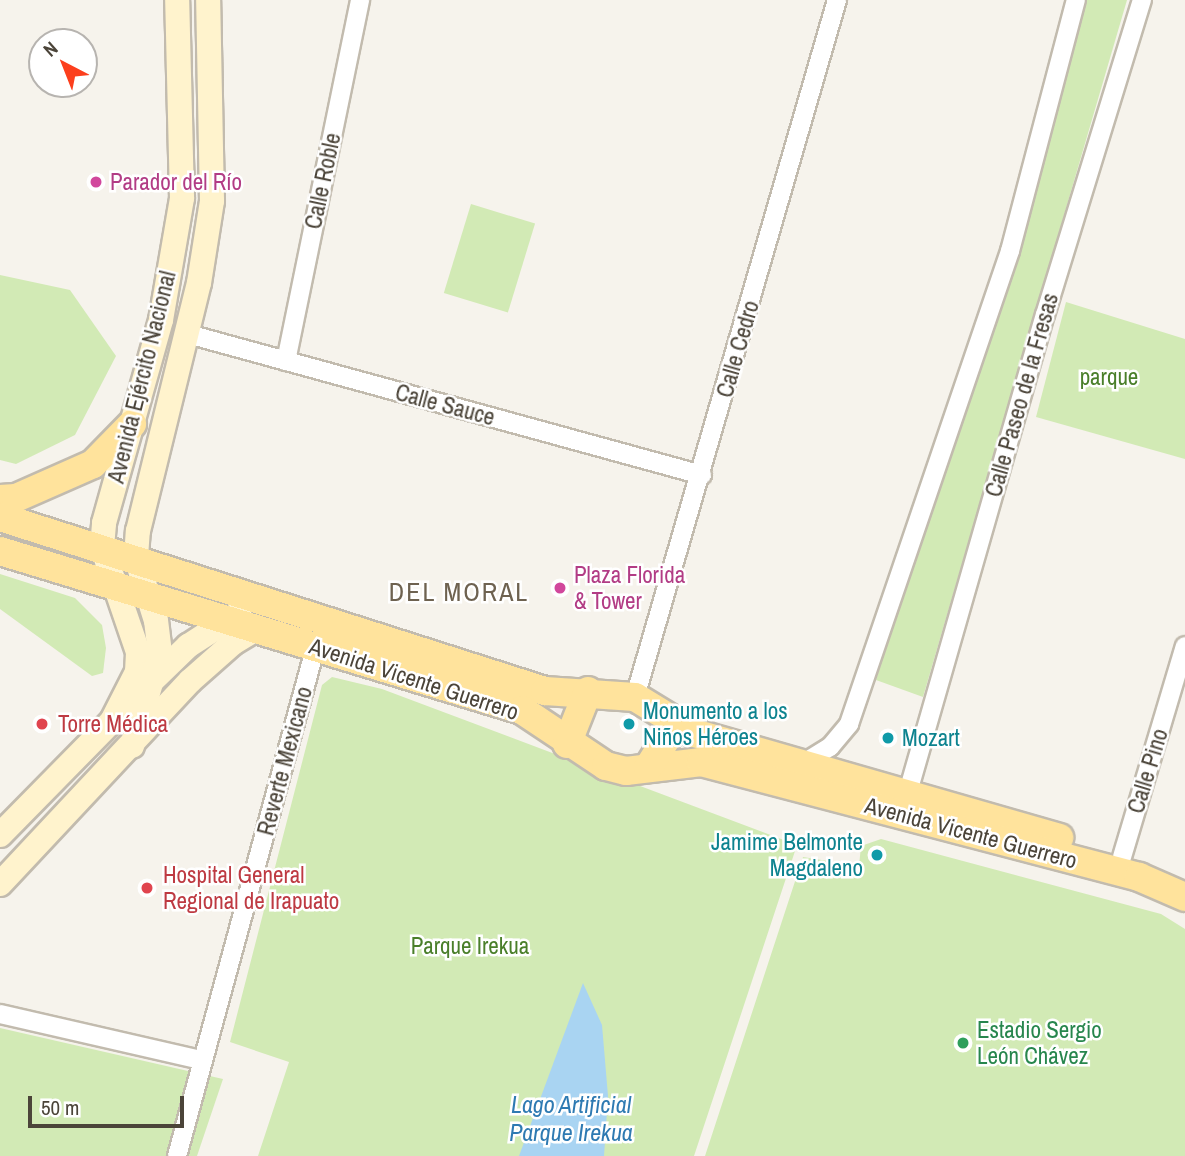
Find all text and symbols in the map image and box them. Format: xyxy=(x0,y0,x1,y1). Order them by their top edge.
north arrow xyxy=(28,28,98,98)
text: N xyxy=(37,35,63,62)
street label: Calle Roble xyxy=(299,130,347,232)
place label: Parador del Río xyxy=(110,168,242,196)
marker: Parador del Río xyxy=(88,174,104,190)
street label: Avenida Ejército Nacional xyxy=(102,268,182,486)
street label: Calle Paseo de la Fresas xyxy=(980,290,1064,500)
street label: Calle Cedro xyxy=(711,297,765,401)
park label: parque xyxy=(1080,363,1138,391)
street label: Calle Sauce xyxy=(392,379,498,431)
place label: Plaza Florida & Tower xyxy=(574,561,685,615)
district label: DEL MORAL xyxy=(390,576,528,608)
marker: Plaza Florida & Tower xyxy=(552,580,568,596)
street label: Avenida Vicente Guerrero xyxy=(306,632,522,726)
street label: Reverte Mexicano xyxy=(252,684,318,838)
place label: Monumento a los Niños Héroes xyxy=(643,697,788,751)
place label: Torre Médica xyxy=(58,710,168,738)
marker: Torre Médica xyxy=(32,714,52,734)
marker: Monumento a los Niños Héroes xyxy=(621,716,637,732)
place label: Mozart xyxy=(902,724,960,752)
street label: Calle Pino xyxy=(1122,725,1174,817)
marker: Mozart xyxy=(880,730,896,746)
street label: Avenida Vicente Guerrero xyxy=(862,791,1080,875)
place label: Jamime Belmonte Magdaleno xyxy=(711,828,863,882)
marker: Jamime Belmonte Magdaleno xyxy=(869,847,885,863)
place label: Hospital General Regional de Irapuato xyxy=(163,861,339,915)
marker: Hospital General Regional de Irapuato xyxy=(137,878,157,898)
park label: Parque Irekua xyxy=(411,932,529,960)
place label: Estadio Sergio León Chávez xyxy=(977,1016,1102,1070)
marker: Estadio Sergio León Chávez xyxy=(955,1035,971,1051)
scale bar xyxy=(32,1082,187,1126)
water label: Lago Artificial Parque Irekua xyxy=(509,1091,633,1147)
text: 50 m xyxy=(41,1093,79,1122)

